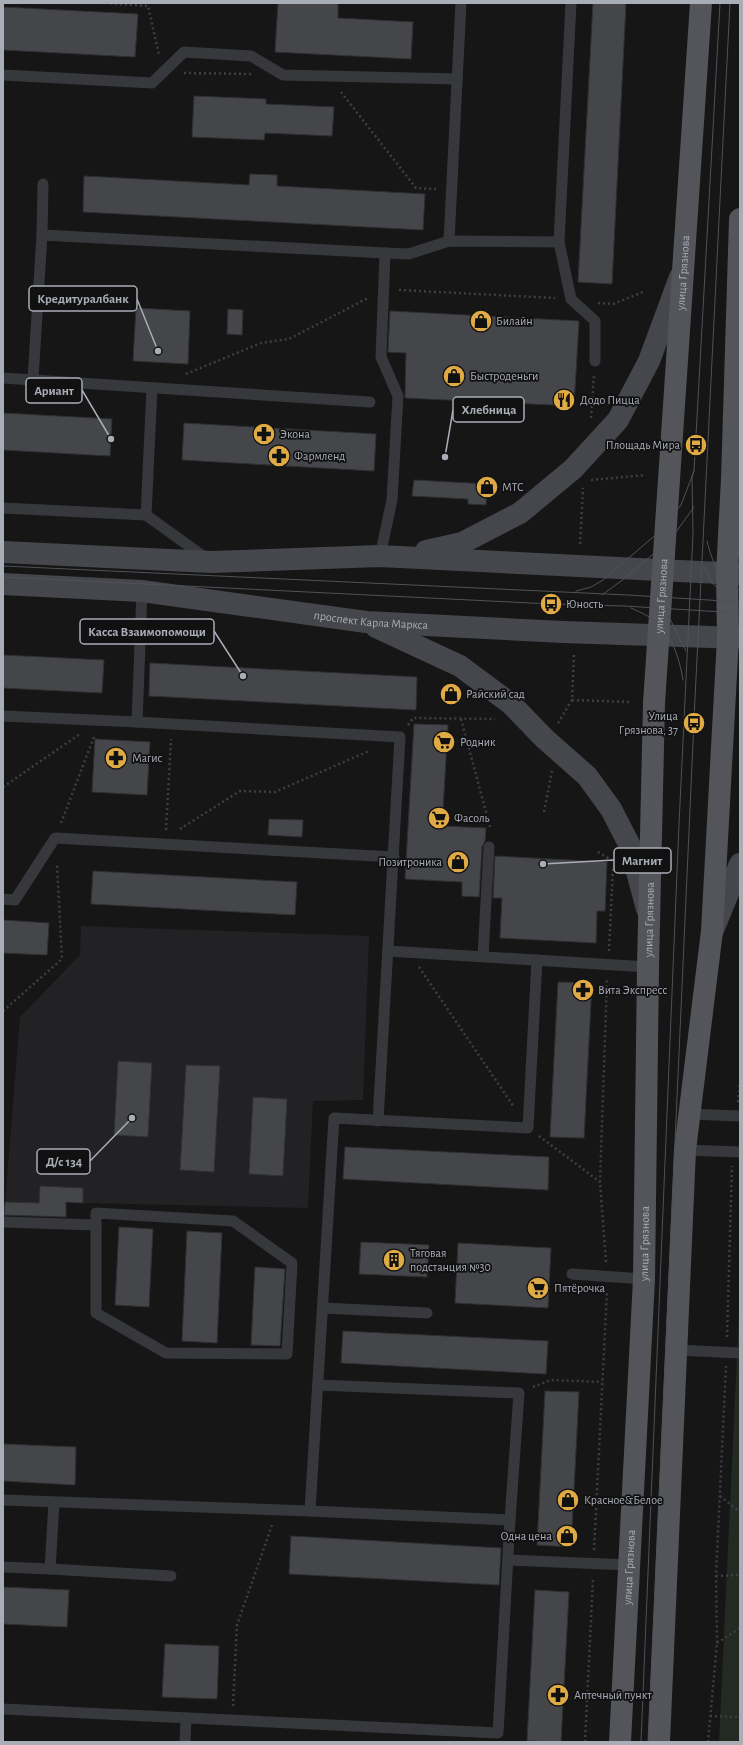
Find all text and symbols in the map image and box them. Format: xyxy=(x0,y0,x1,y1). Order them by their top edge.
street label: улица Грязнова xyxy=(674,234,691,312)
callout: Кредитуралбанк xyxy=(29,286,137,311)
text: Кредитуралбанк xyxy=(37,293,129,306)
shop icon: Билайн xyxy=(468,308,494,334)
place label: Билайн xyxy=(496,315,533,327)
shop icon: Быстроденьги xyxy=(441,363,467,389)
place label: Быстроденьги xyxy=(470,370,538,382)
callout: Ариант xyxy=(26,378,82,403)
text: Ариант xyxy=(34,385,75,398)
restaurant icon: Додо Пицца xyxy=(551,387,577,413)
place label: Додо Пицца xyxy=(580,394,640,406)
callout: Хлебница xyxy=(453,397,524,422)
text: Хлебница xyxy=(462,404,516,417)
pharmacy icon: Экона xyxy=(251,421,277,447)
place label: Экона xyxy=(280,428,310,440)
bus stop icon: Площадь Мира xyxy=(683,432,709,458)
place label: Площадь Мира xyxy=(606,439,681,451)
pharmacy icon: Фармленд xyxy=(266,443,292,469)
place label: Фармленд xyxy=(294,450,345,462)
shop icon: МТС xyxy=(474,474,500,500)
place label: МТС xyxy=(502,481,524,493)
street label: улица Грязнова xyxy=(653,558,670,635)
bus stop icon: Юность xyxy=(538,591,564,617)
place label: Юность xyxy=(566,598,603,610)
street label: проспект Карла Маркса xyxy=(313,609,429,631)
callout: Касса Взаимопомощи xyxy=(80,619,214,644)
text: Касса Взаимопомощи xyxy=(88,626,206,639)
shop icon: Райский сад xyxy=(438,681,464,707)
place label: Райский сад xyxy=(466,688,525,700)
place label: Улица Грязнова, 37 xyxy=(619,710,679,736)
bus stop icon: Улица Грязнова, 37 xyxy=(681,710,707,736)
supermarket icon: Родник xyxy=(431,729,457,755)
place label: Родник xyxy=(460,736,496,748)
pharmacy icon: Магис xyxy=(103,745,129,771)
place label: Магис xyxy=(132,752,163,764)
supermarket icon: Фасоль xyxy=(426,805,452,831)
place label: Фасоль xyxy=(454,812,490,824)
callout: Магнит xyxy=(614,848,671,873)
shop icon: Позитроника xyxy=(445,849,471,875)
text: Магнит xyxy=(622,855,663,868)
place label: Позитроника xyxy=(378,856,443,868)
street label: улица Грязнова xyxy=(642,881,656,958)
pharmacy icon: Вита Экспресс xyxy=(570,977,596,1003)
place label: Вита Экспресс xyxy=(598,984,667,996)
callout: Д/с 134 xyxy=(37,1149,90,1174)
text: Д/с 134 xyxy=(46,1156,83,1169)
street label: улица Грязнова xyxy=(638,1205,651,1282)
building icon: Тяговая подстанция №30 xyxy=(381,1247,407,1273)
place label: Тяговая подстанция №30 xyxy=(410,1247,491,1273)
supermarket icon: Пятёрочка xyxy=(525,1275,551,1301)
place label: Пятёрочка xyxy=(554,1282,606,1294)
shop icon: Красное&Белое xyxy=(555,1487,581,1513)
place label: Красное&Белое xyxy=(584,1494,662,1506)
shop icon: Одна цена xyxy=(554,1523,580,1549)
street label: улица Грязнова xyxy=(621,1529,637,1606)
place label: Одна цена xyxy=(500,1530,553,1542)
pharmacy icon: Аптечный пункт xyxy=(545,1682,571,1708)
place label: Аптечный пункт xyxy=(574,1689,652,1702)

